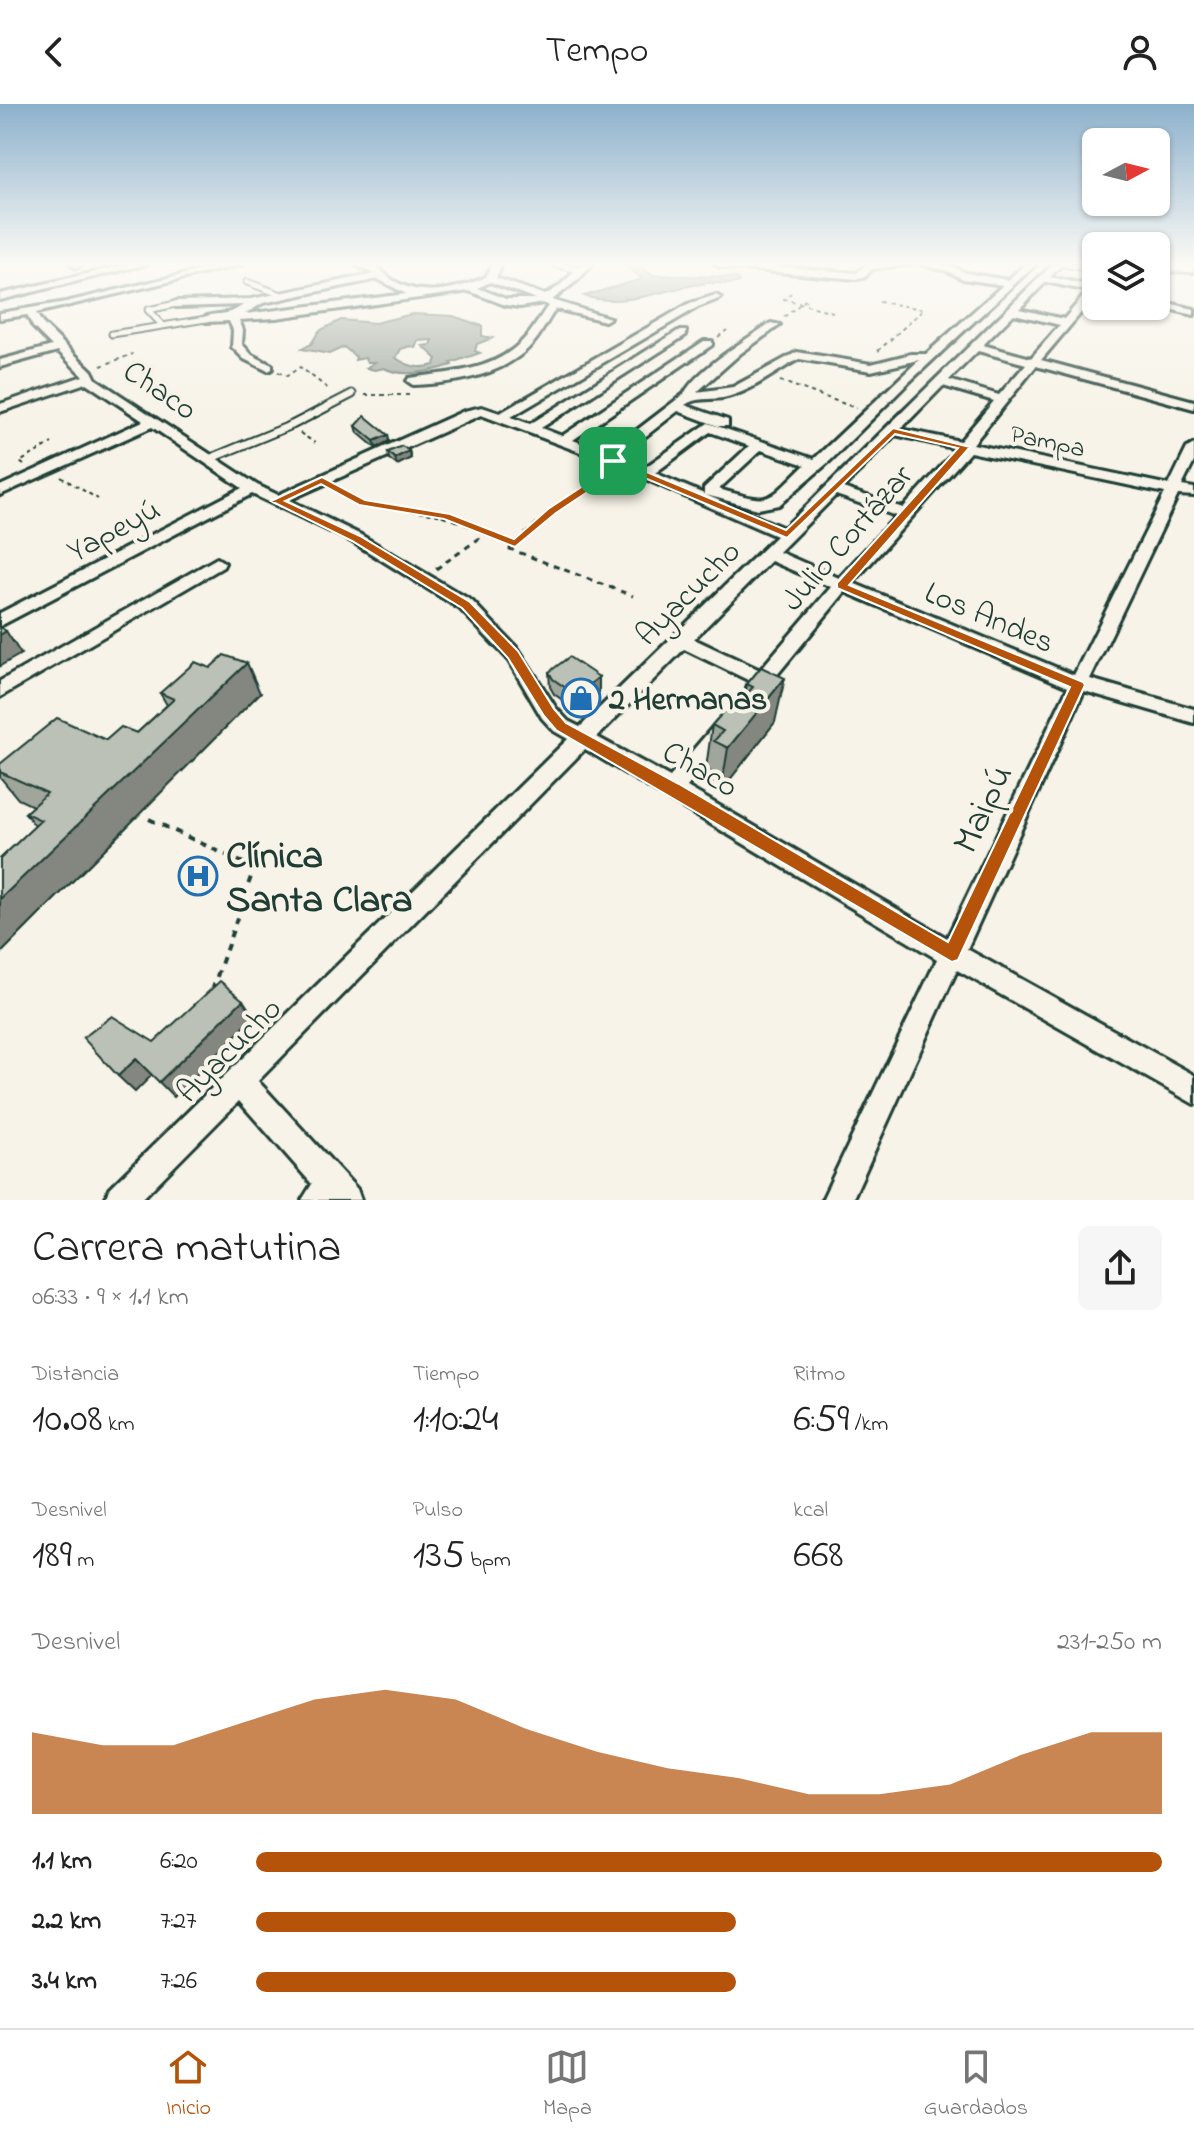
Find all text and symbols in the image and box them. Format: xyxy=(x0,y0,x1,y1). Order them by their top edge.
text: Tempo xyxy=(546,26,649,79)
icon: back xyxy=(32,30,76,74)
icon: person xyxy=(1118,30,1162,74)
north arrow xyxy=(1082,128,1170,216)
map controls xyxy=(1082,128,1170,320)
button: layers xyxy=(1082,232,1170,320)
street label: Chaco xyxy=(112,350,206,434)
street label: Pampa xyxy=(1006,416,1088,469)
pin xyxy=(579,427,647,495)
icon: arrive xyxy=(591,439,635,483)
street label: Julio Cortázar xyxy=(771,455,926,623)
street label: Yapeyú xyxy=(60,488,170,576)
street label: Ayacucho xyxy=(626,531,753,658)
street label: Los Andes xyxy=(916,571,1061,668)
shop icon: 2 Hermanas xyxy=(560,677,602,719)
place label: 2 Hermanas xyxy=(608,678,767,725)
street label: Chaco xyxy=(652,730,746,812)
street label: Maipú xyxy=(940,756,1030,864)
place label: Clínica Santa Clara xyxy=(226,830,413,930)
hospital icon: Clínica Santa Clara xyxy=(177,855,219,897)
street label: Ayacucho xyxy=(167,988,294,1115)
text: Carrera matutina xyxy=(32,1217,341,1281)
button: share xyxy=(1078,1226,1162,1310)
text: 06:33 · 9 × 1.1 km xyxy=(32,1279,189,1317)
text: Distancia xyxy=(32,1359,119,1391)
text: Tiempo xyxy=(413,1359,480,1391)
text: Ritmo xyxy=(793,1359,845,1391)
text: 10.08 xyxy=(32,1391,102,1450)
text: 1:10:24 xyxy=(413,1391,499,1450)
text: 6:59 xyxy=(793,1391,849,1450)
text: km xyxy=(102,1409,135,1441)
text: /km xyxy=(849,1409,888,1441)
text: Desnivel xyxy=(32,1495,107,1527)
text: Pulso xyxy=(413,1495,463,1527)
text: kcal xyxy=(793,1495,828,1527)
text: 189 xyxy=(32,1527,72,1586)
text: 135 xyxy=(413,1527,465,1586)
text: 668 xyxy=(793,1527,844,1586)
text: m xyxy=(72,1545,94,1577)
text: bpm xyxy=(465,1545,511,1577)
text: Desnivel xyxy=(32,1624,120,1662)
text: 231–250 m xyxy=(1057,1624,1162,1662)
text: 1.1 km xyxy=(32,1843,92,1881)
text: 6:20 xyxy=(160,1843,198,1881)
text: 2.2 km xyxy=(32,1903,101,1941)
text: 7:27 xyxy=(160,1903,197,1941)
text: 3.4 km xyxy=(32,1963,97,2001)
text: 7:26 xyxy=(160,1963,197,2001)
tab: Inicio xyxy=(166,2045,211,2125)
tab: Mapa xyxy=(543,2045,592,2125)
tab: Guardados xyxy=(924,2045,1028,2125)

